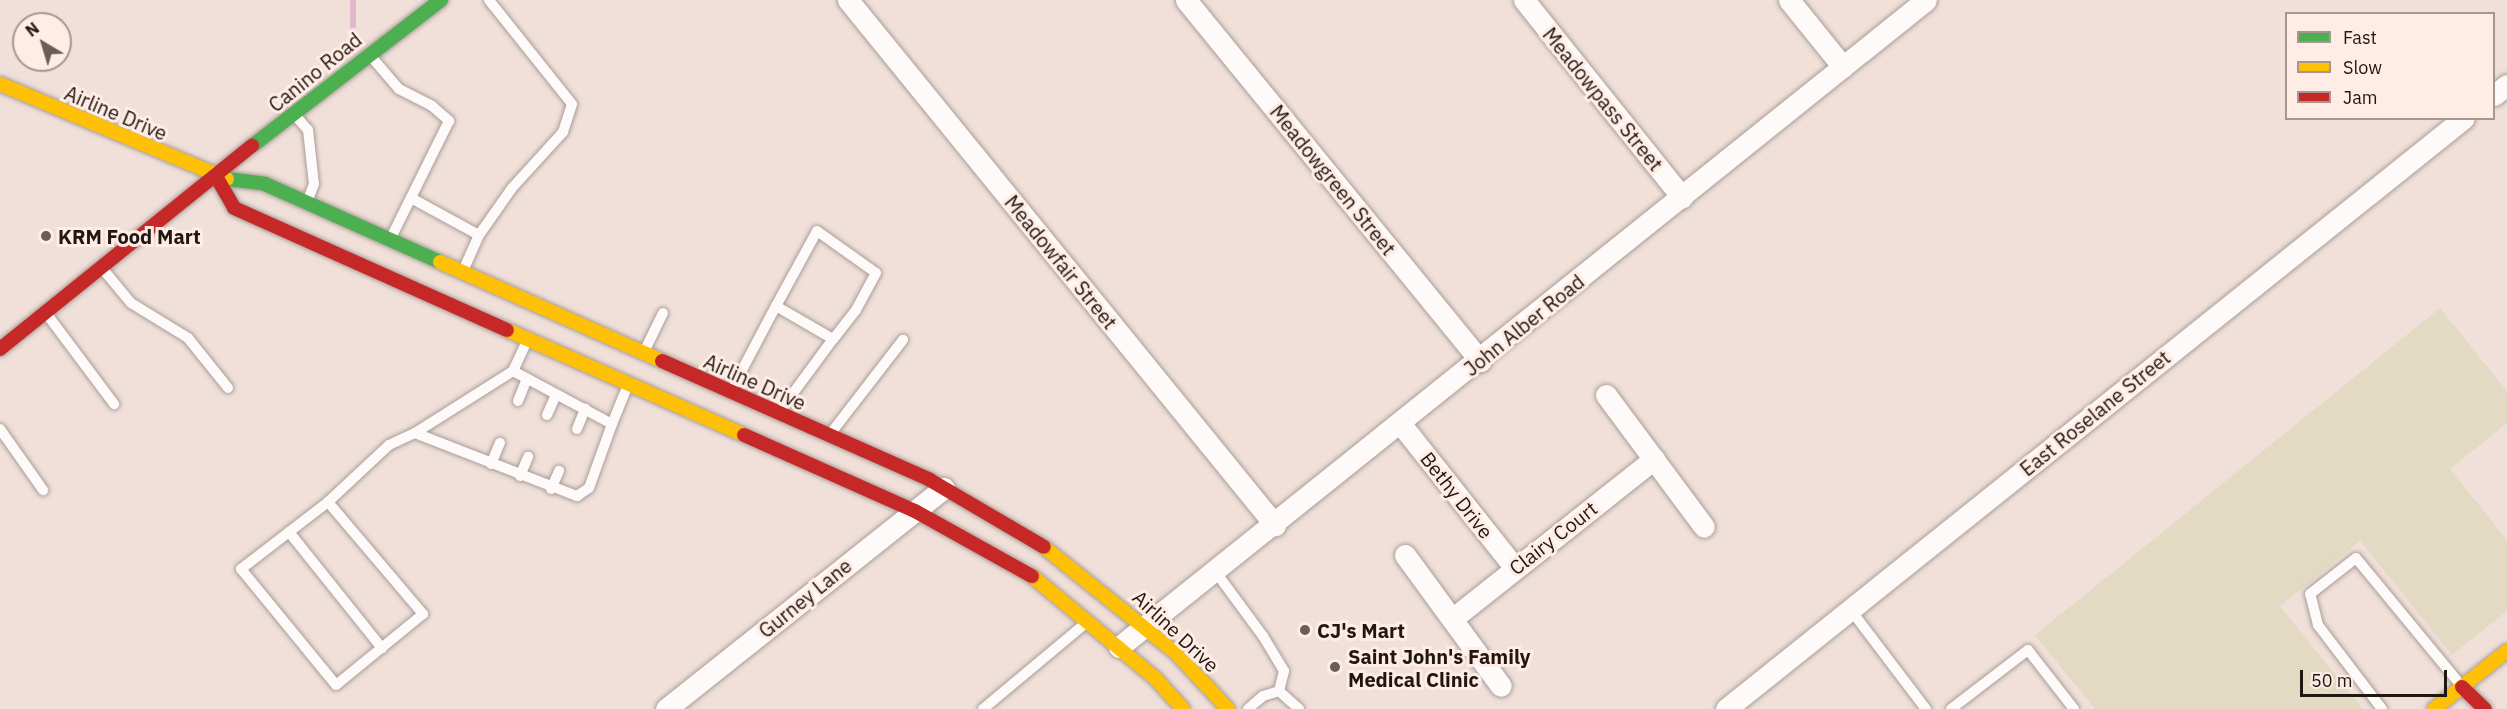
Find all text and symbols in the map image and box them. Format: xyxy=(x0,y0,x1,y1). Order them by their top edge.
north arrow xyxy=(12,12,72,72)
legend xyxy=(2285,12,2495,120)
text: N xyxy=(21,18,43,41)
street label: Meadowpass Street xyxy=(1538,23,1668,175)
text: Fast xyxy=(2343,26,2377,49)
street label: Canino Road xyxy=(264,27,366,117)
text: Slow xyxy=(2343,56,2382,79)
street label: Airline Drive xyxy=(61,81,171,145)
text: Jam xyxy=(2343,86,2378,109)
street label: Meadowgreen Street xyxy=(1265,100,1401,260)
street label: Meadowfair Street xyxy=(1000,190,1122,334)
place label: KRM Food Mart xyxy=(58,224,201,248)
marker: KRM Food Mart xyxy=(39,229,53,243)
street label: John Alber Road xyxy=(1459,269,1589,381)
street label: East Roselane Street xyxy=(2015,345,2175,481)
street label: Airline Drive xyxy=(700,349,810,415)
street label: Bethy Drive xyxy=(1416,447,1498,543)
street label: Clairy Court xyxy=(1504,496,1602,580)
street label: Gurney Lane xyxy=(754,553,856,643)
street label: Airline Drive xyxy=(1128,585,1224,677)
place label: CJ's Mart xyxy=(1317,618,1405,642)
marker: CJ's Mart xyxy=(1298,623,1312,637)
place label: Saint John's Family Medical Clinic xyxy=(1348,644,1531,691)
marker: Saint John's Family Medical Clinic xyxy=(1326,658,1344,676)
scale bar xyxy=(2303,658,2450,696)
text: 50 m xyxy=(2311,669,2353,692)

